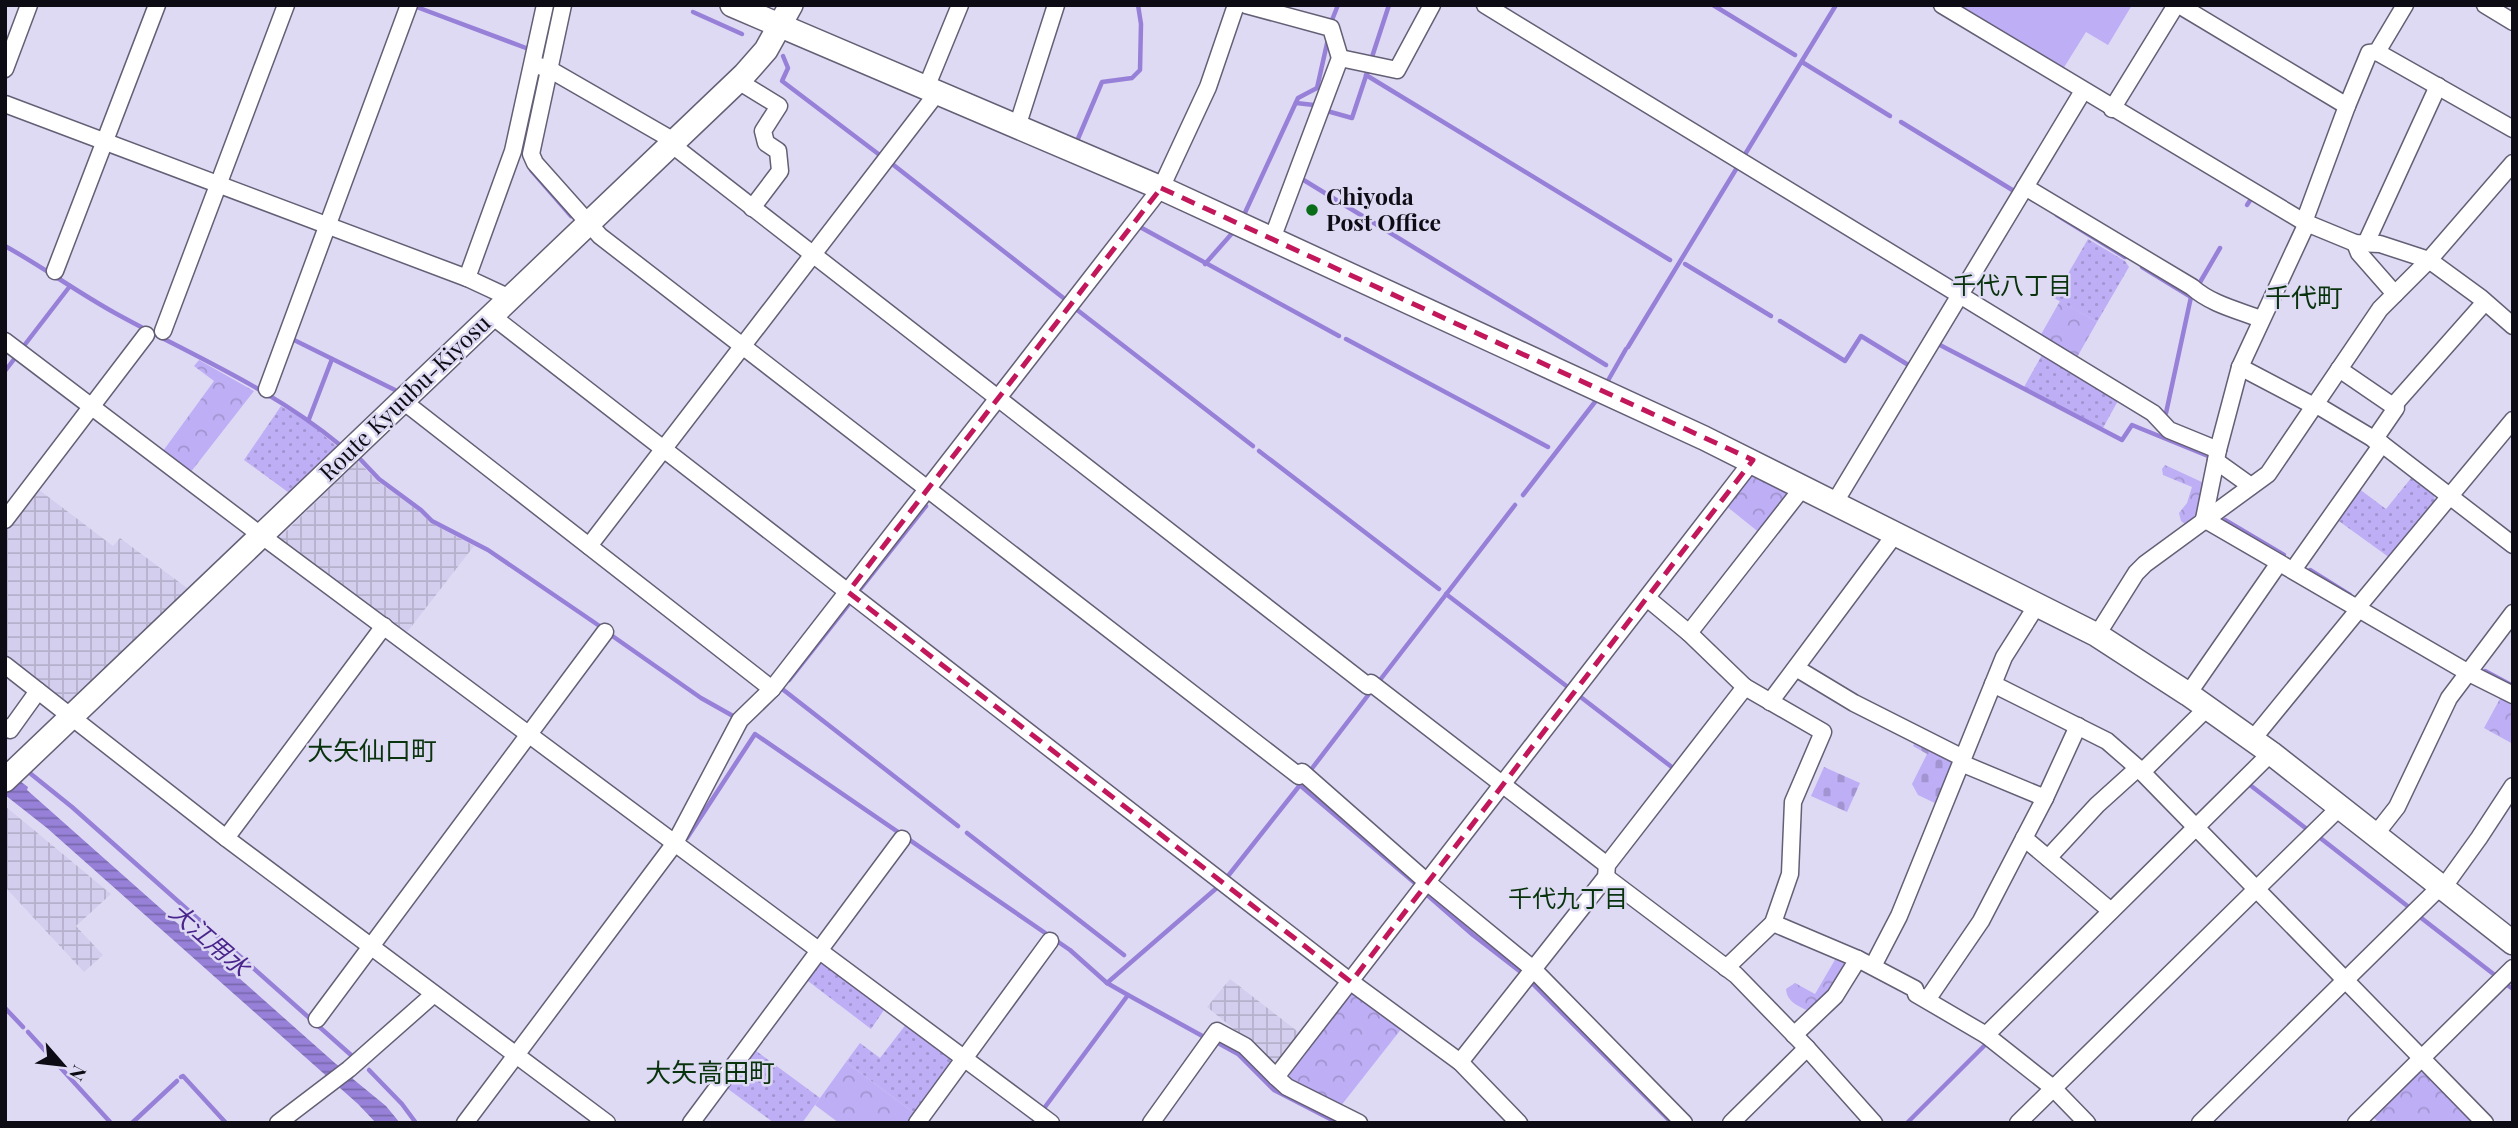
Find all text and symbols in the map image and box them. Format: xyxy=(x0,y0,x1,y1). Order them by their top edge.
place label: Chiyoda Post Office xyxy=(1326,180,1441,237)
marker: Chiyoda Post Office xyxy=(1304,202,1320,218)
district label: 千代八丁目 xyxy=(1952,268,2072,300)
district label: 千代町 xyxy=(2265,279,2343,314)
street label: Route Kyuubu-Kiyosu xyxy=(312,307,496,487)
district label: 大矢仙口町 xyxy=(307,732,437,767)
district label: 千代九丁目 xyxy=(1508,881,1628,913)
water label: 大江用水 xyxy=(164,895,259,984)
north arrow xyxy=(28,1030,98,1100)
district label: 大矢高田町 xyxy=(645,1054,775,1089)
text: N xyxy=(64,1061,94,1086)

